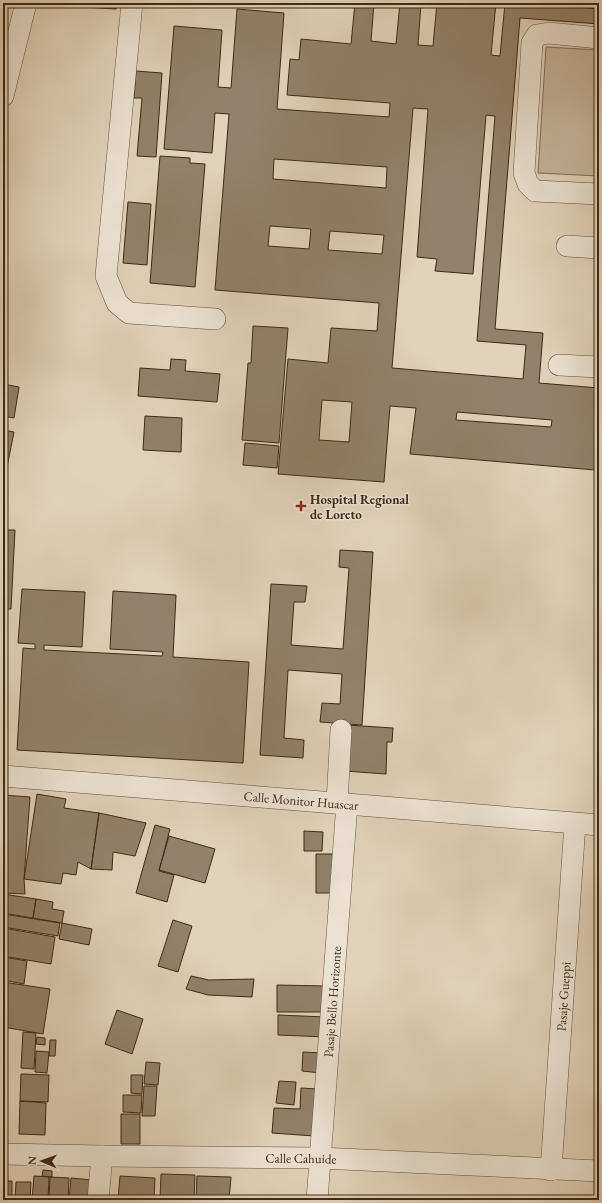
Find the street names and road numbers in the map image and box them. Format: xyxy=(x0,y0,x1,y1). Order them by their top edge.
street label: Calle Monitor Huascar xyxy=(243,788,360,814)
street label: Pasaje Bello Horizonte xyxy=(320,945,345,1058)
street label: Pasaje Gueppi xyxy=(553,961,574,1032)
street label: Calle Cahuide xyxy=(265,1149,337,1168)

